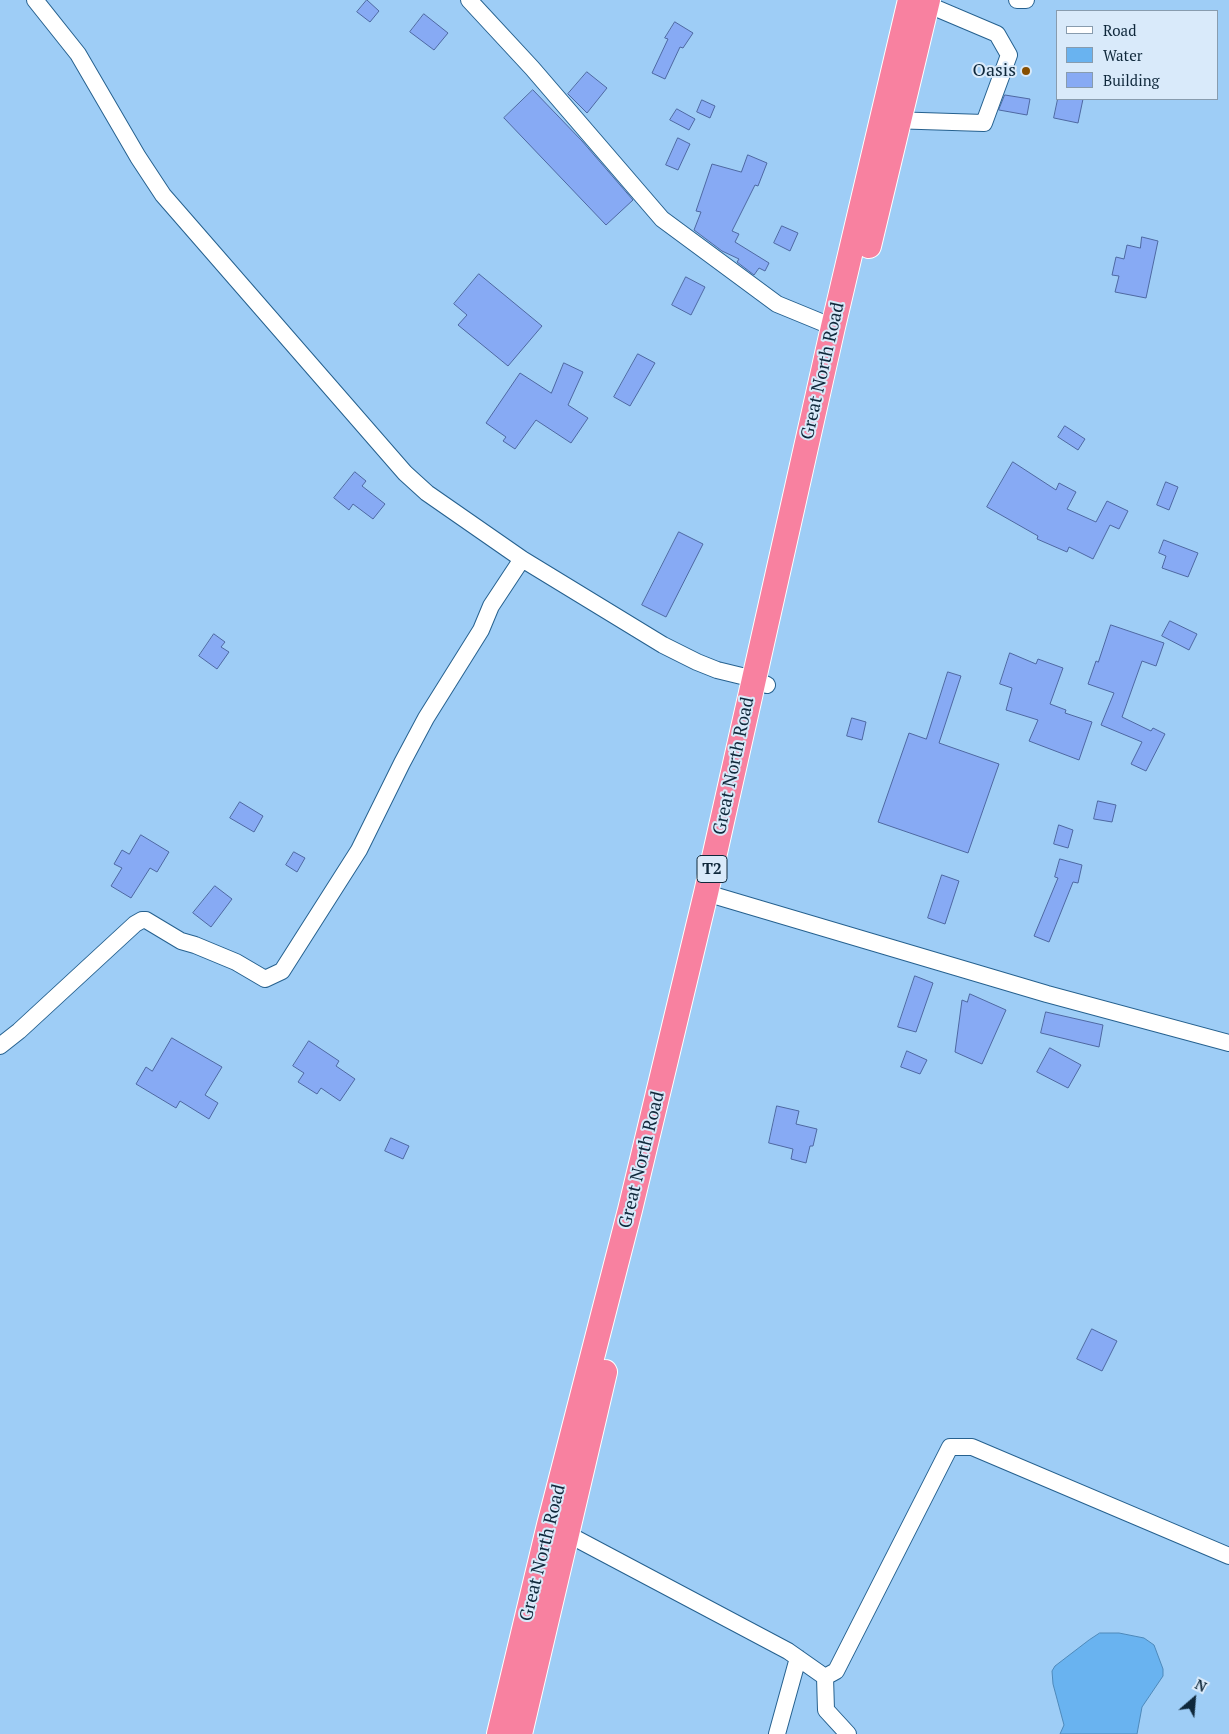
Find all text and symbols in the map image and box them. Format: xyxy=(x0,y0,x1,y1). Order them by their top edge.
legend xyxy=(1056,10,1219,100)
text: Road xyxy=(1103,20,1136,40)
text: Water xyxy=(1103,45,1142,65)
place label: Oasis xyxy=(973,60,1016,82)
marker: Oasis xyxy=(1020,65,1032,77)
text: Building xyxy=(1103,70,1160,90)
street label: Great North Road xyxy=(797,300,849,442)
street label: Great North Road xyxy=(709,695,759,837)
road number: T2 xyxy=(697,856,727,882)
street label: Great North Road xyxy=(615,1089,669,1231)
street label: Great North Road xyxy=(516,1482,570,1624)
north arrow xyxy=(1169,1674,1219,1724)
text: N xyxy=(1192,1674,1210,1696)

